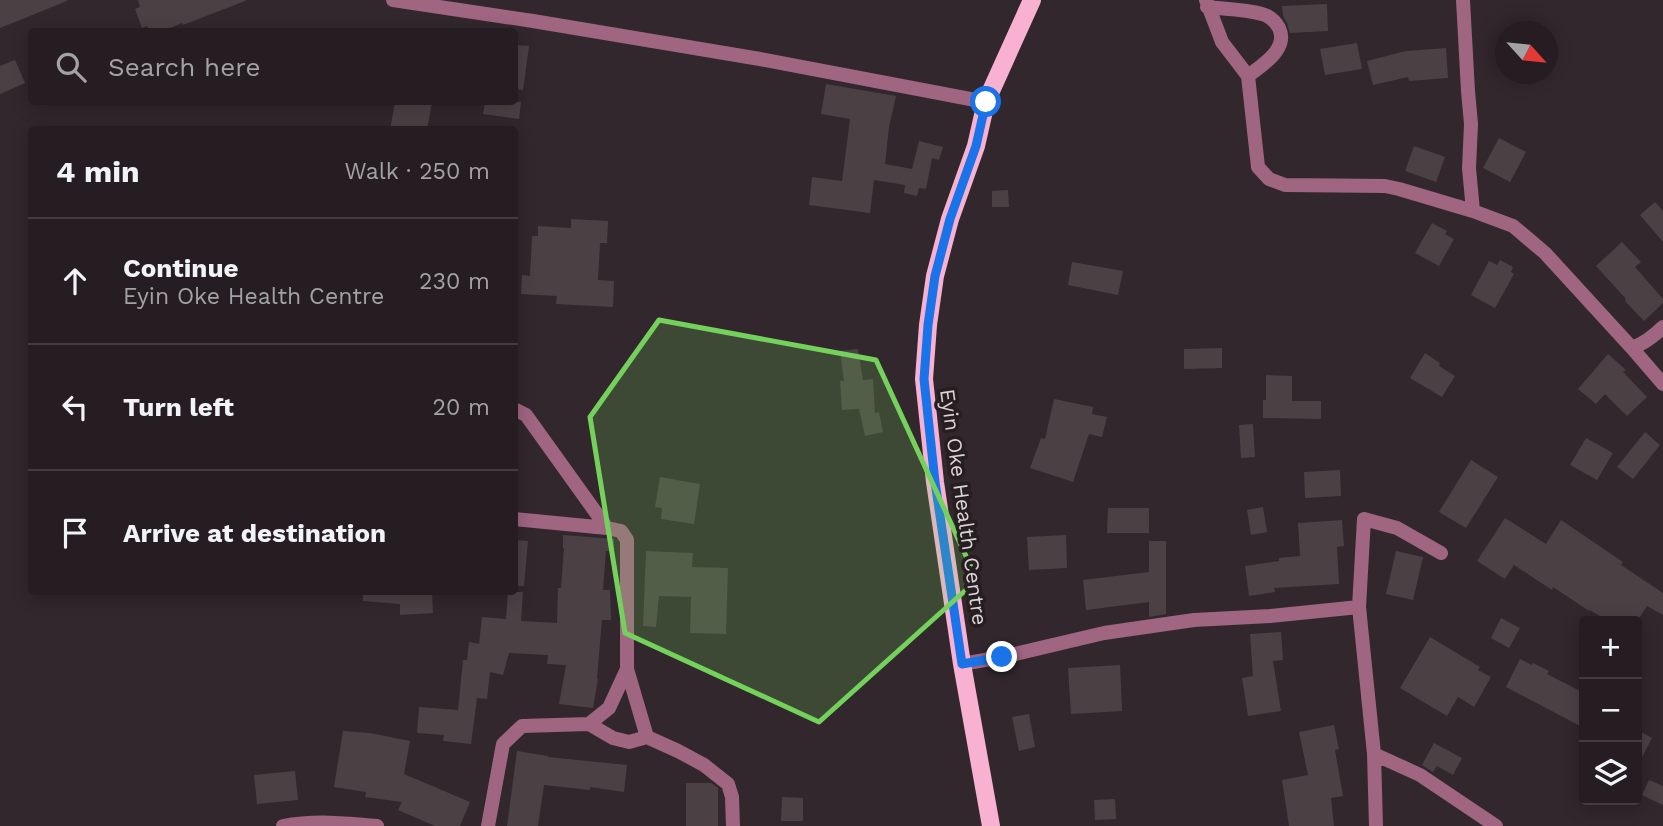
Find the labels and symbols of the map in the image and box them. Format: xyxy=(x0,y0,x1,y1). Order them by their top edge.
north arrow xyxy=(1495,21,1558,84)
route start xyxy=(970,86,1001,117)
street label: Eyin Oke Health Centre xyxy=(935,387,993,627)
route end xyxy=(986,641,1017,672)

